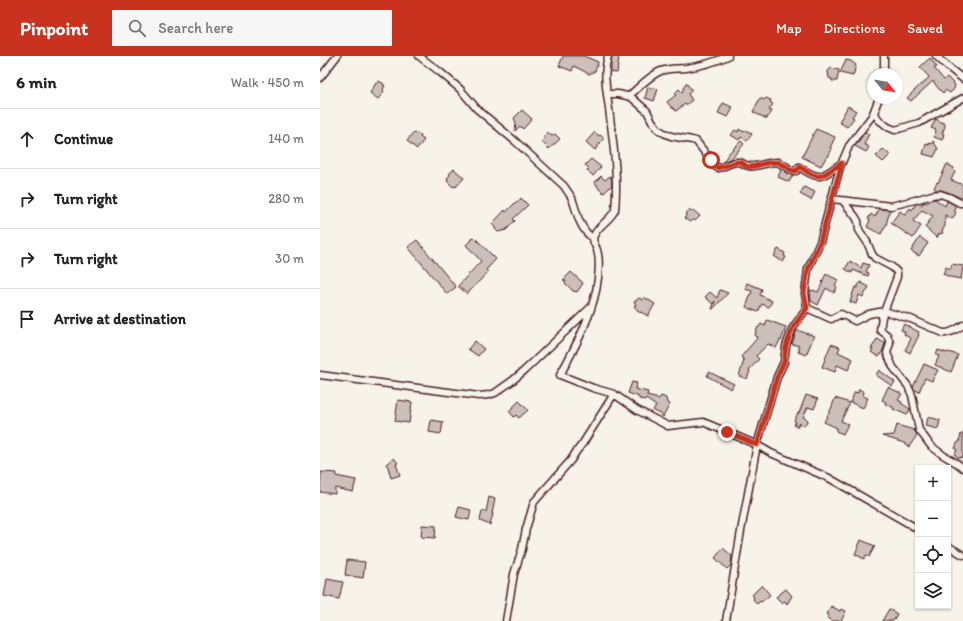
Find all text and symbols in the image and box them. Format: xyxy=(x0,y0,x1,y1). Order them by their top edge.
search box xyxy=(112,10,392,46)
text: Pinpoint xyxy=(20,17,88,40)
icon: search xyxy=(126,17,148,39)
text: Search here xyxy=(158,19,233,37)
text: Map xyxy=(776,20,802,37)
text: Directions xyxy=(824,20,885,37)
text: Saved xyxy=(907,20,943,37)
north arrow xyxy=(867,68,903,104)
text: 6 min xyxy=(16,72,57,92)
text: Walk · 450 m xyxy=(231,75,304,90)
icon: ahead xyxy=(16,128,38,150)
text: Continue xyxy=(54,130,113,148)
text: 140 m xyxy=(268,131,304,146)
route start xyxy=(702,151,720,169)
icon: right xyxy=(16,188,38,210)
text: Turn right xyxy=(54,190,118,208)
text: 280 m xyxy=(268,191,304,206)
icon: right xyxy=(16,248,38,270)
text: Turn right xyxy=(54,250,118,268)
text: 30 m xyxy=(275,251,304,266)
icon: arrive xyxy=(16,308,38,330)
text: Arrive at destination xyxy=(54,310,186,328)
route end xyxy=(718,423,736,441)
map controls xyxy=(915,465,951,609)
button: + xyxy=(915,465,951,501)
button: − xyxy=(915,501,951,537)
button: locate xyxy=(915,537,951,573)
button: layers xyxy=(915,573,951,609)

